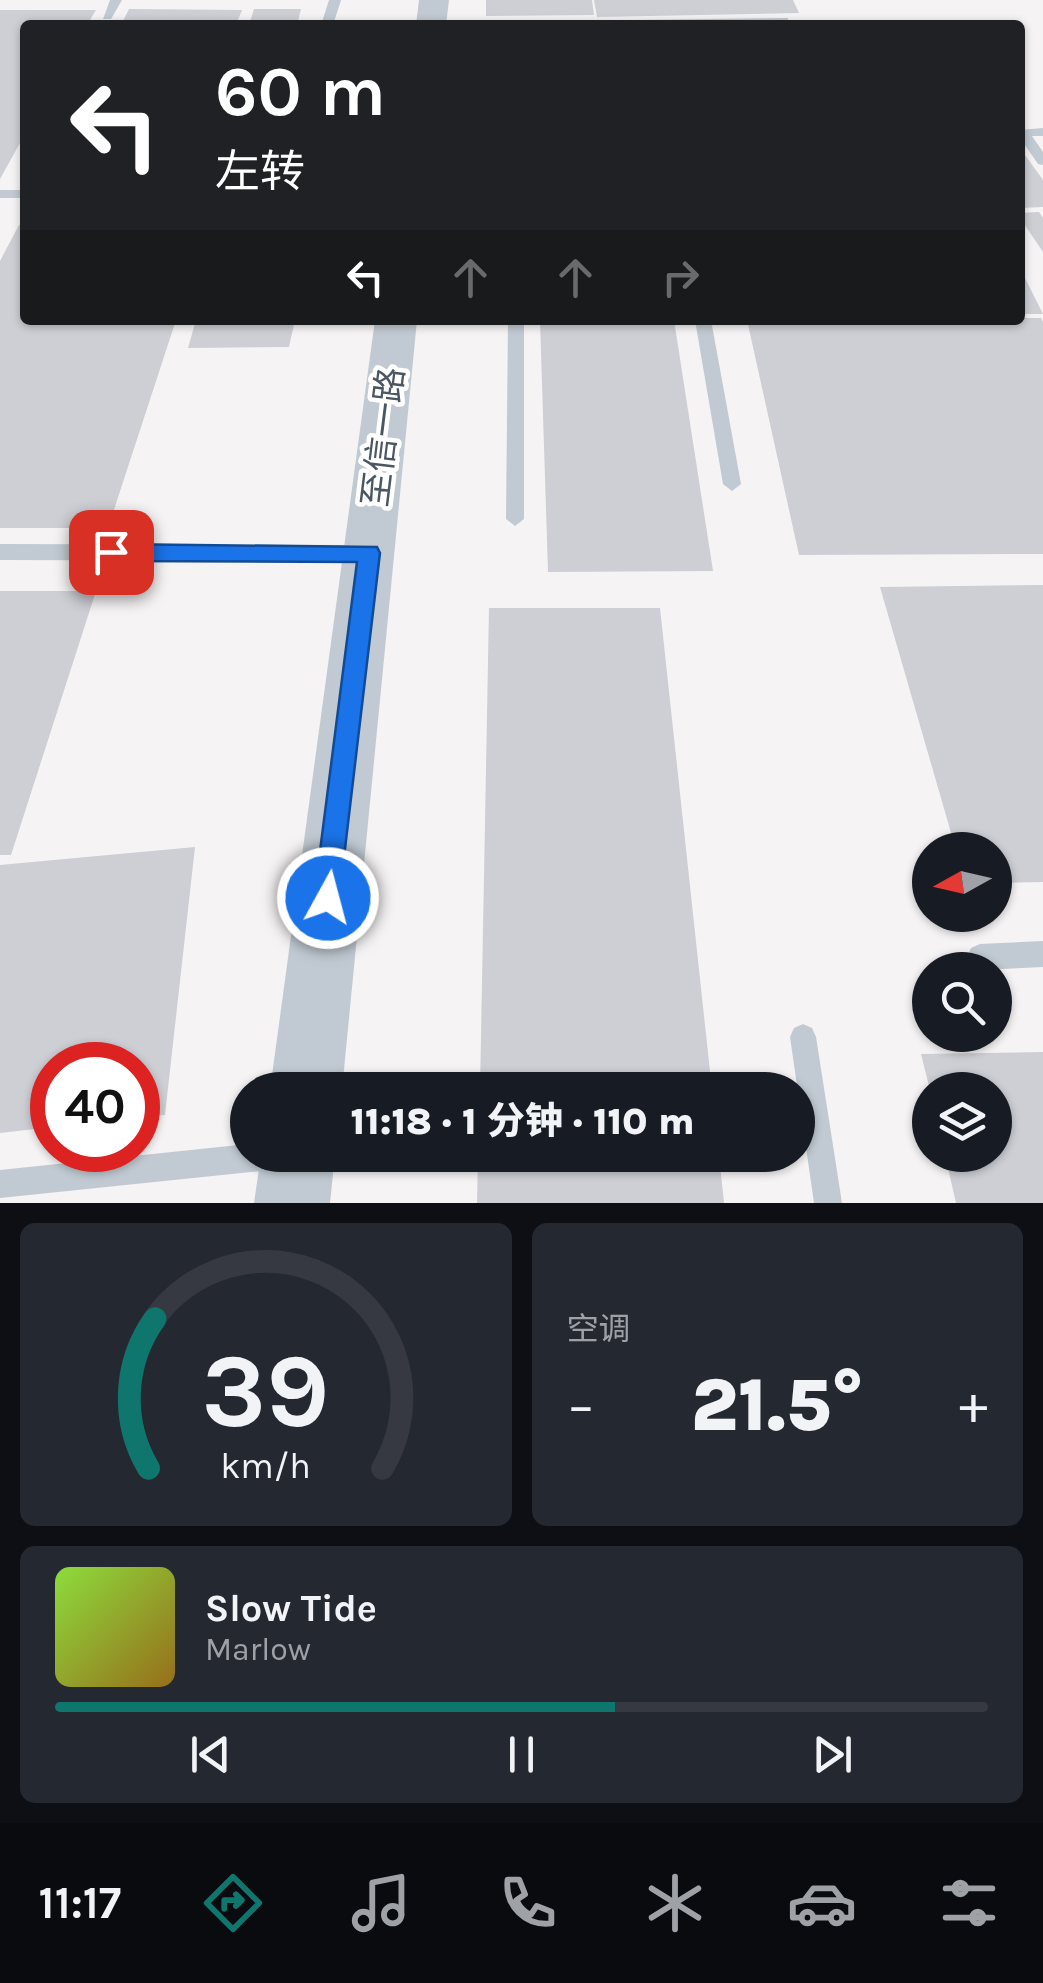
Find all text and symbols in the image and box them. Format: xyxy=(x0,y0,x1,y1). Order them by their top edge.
text: 60 m xyxy=(215,51,386,133)
icon: left xyxy=(50,60,180,190)
text: 左转 xyxy=(215,146,305,198)
icon: left xyxy=(338,250,393,305)
icon: ahead xyxy=(443,250,498,305)
icon: ahead xyxy=(548,250,603,305)
icon: right xyxy=(653,250,708,305)
street label: 至信一路 xyxy=(355,365,412,509)
pin xyxy=(69,510,154,595)
icon: arrive xyxy=(84,525,139,580)
north arrow xyxy=(912,832,1012,932)
map controls xyxy=(912,832,1012,1172)
position arrow xyxy=(276,846,380,950)
button: search xyxy=(912,952,1012,1052)
speed limit sign: 40 xyxy=(30,1042,160,1172)
button: layers xyxy=(912,1072,1012,1172)
text: 11:18 · 1 分钟 · 110 m xyxy=(350,1099,695,1144)
text: 空调 xyxy=(567,1311,631,1348)
text: 39 xyxy=(202,1331,330,1452)
text: 21.5° xyxy=(691,1361,864,1449)
text: − xyxy=(567,1373,595,1437)
text: + xyxy=(959,1373,988,1437)
text: km/h xyxy=(220,1445,311,1487)
text: Slow Tide xyxy=(205,1586,377,1631)
text: Marlow xyxy=(205,1631,311,1668)
icon: previous xyxy=(183,1727,238,1782)
icon: pause xyxy=(494,1727,549,1782)
icon: next xyxy=(805,1727,860,1782)
icon: directions xyxy=(198,1868,268,1938)
icon: music xyxy=(346,1868,416,1938)
icon: phone xyxy=(493,1868,563,1938)
icon: climate xyxy=(640,1868,710,1938)
icon: car xyxy=(787,1868,857,1938)
icon: filters xyxy=(934,1868,1004,1938)
text: 11:17 xyxy=(39,1877,121,1929)

